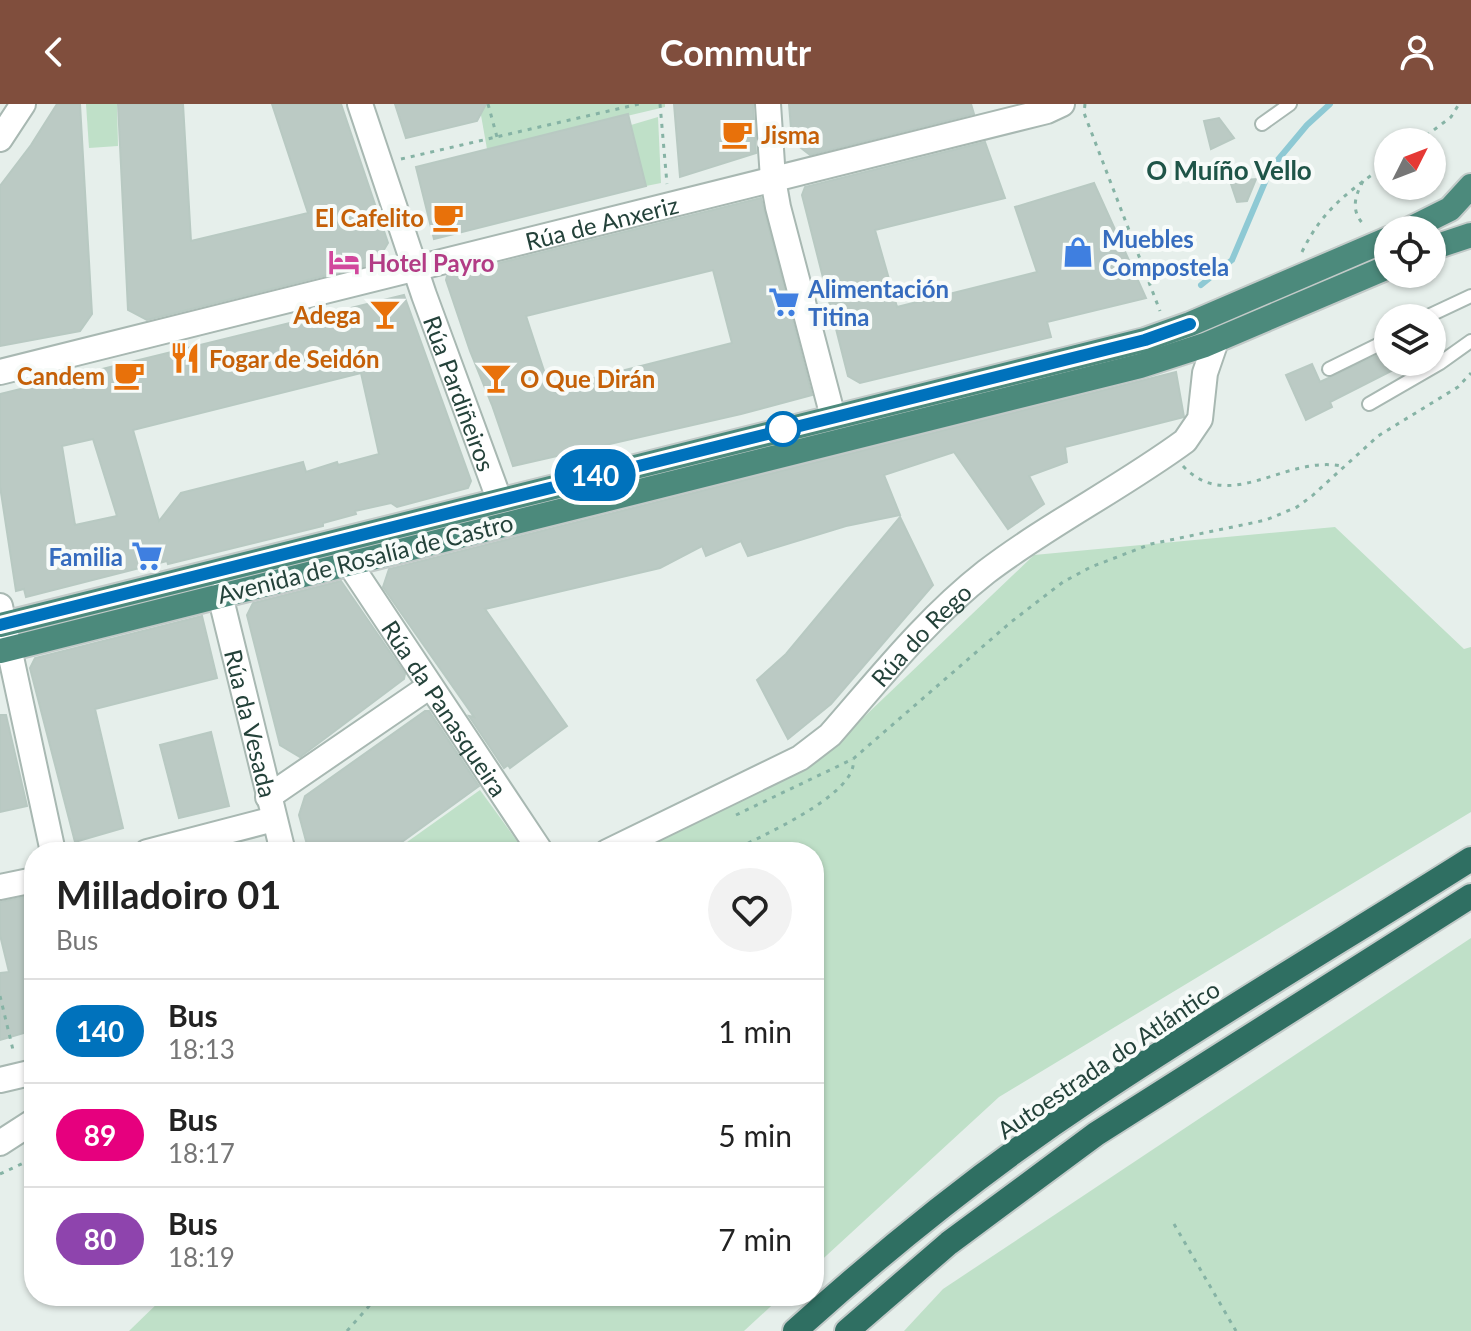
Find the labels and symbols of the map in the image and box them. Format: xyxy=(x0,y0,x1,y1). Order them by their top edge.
cafe icon: Jisma xyxy=(720,117,754,151)
place label: Jisma xyxy=(761,120,820,149)
north arrow xyxy=(1374,128,1446,200)
district label: O Muíño Vello xyxy=(1146,154,1312,186)
street label: Rúa de Anxeriz xyxy=(522,189,681,255)
cafe icon: El Cafelito xyxy=(431,200,465,234)
place label: El Cafelito xyxy=(315,203,424,232)
place label: Muebles Compostela xyxy=(1102,224,1229,281)
shop icon: Muebles Compostela xyxy=(1061,235,1095,269)
hotel icon: Hotel Payro xyxy=(327,245,361,279)
place label: Hotel Payro xyxy=(368,248,494,277)
place label: Alimentación Titina xyxy=(807,274,949,331)
supermarket icon: Alimentación Titina xyxy=(767,285,801,319)
bar icon: Adega xyxy=(368,297,402,331)
place label: Adega xyxy=(292,300,361,329)
street label: Rúa Pardiñeiros xyxy=(418,311,502,475)
restaurant icon: Fogar de Seidón xyxy=(168,341,202,375)
place label: Fogar de Seidón xyxy=(209,344,380,373)
cafe icon: Candem xyxy=(112,358,146,392)
place label: Candem xyxy=(17,361,105,390)
bar icon: O Que Dirán xyxy=(479,361,513,395)
place label: O Que Dirán xyxy=(520,364,655,393)
unlabelled marker xyxy=(766,412,800,446)
line badge: 140 xyxy=(549,449,641,501)
street label: Avenida de Rosalía de Castro xyxy=(214,507,516,609)
supermarket icon: Familia xyxy=(130,539,164,573)
place label: Familia xyxy=(48,542,123,571)
street label: Rúa do Rego xyxy=(864,577,977,692)
street label: Rúa da Panasqueira xyxy=(376,614,514,801)
street label: Rúa da Vesada xyxy=(219,646,284,800)
street label: Autoestrada do Atlántico xyxy=(991,974,1225,1144)

